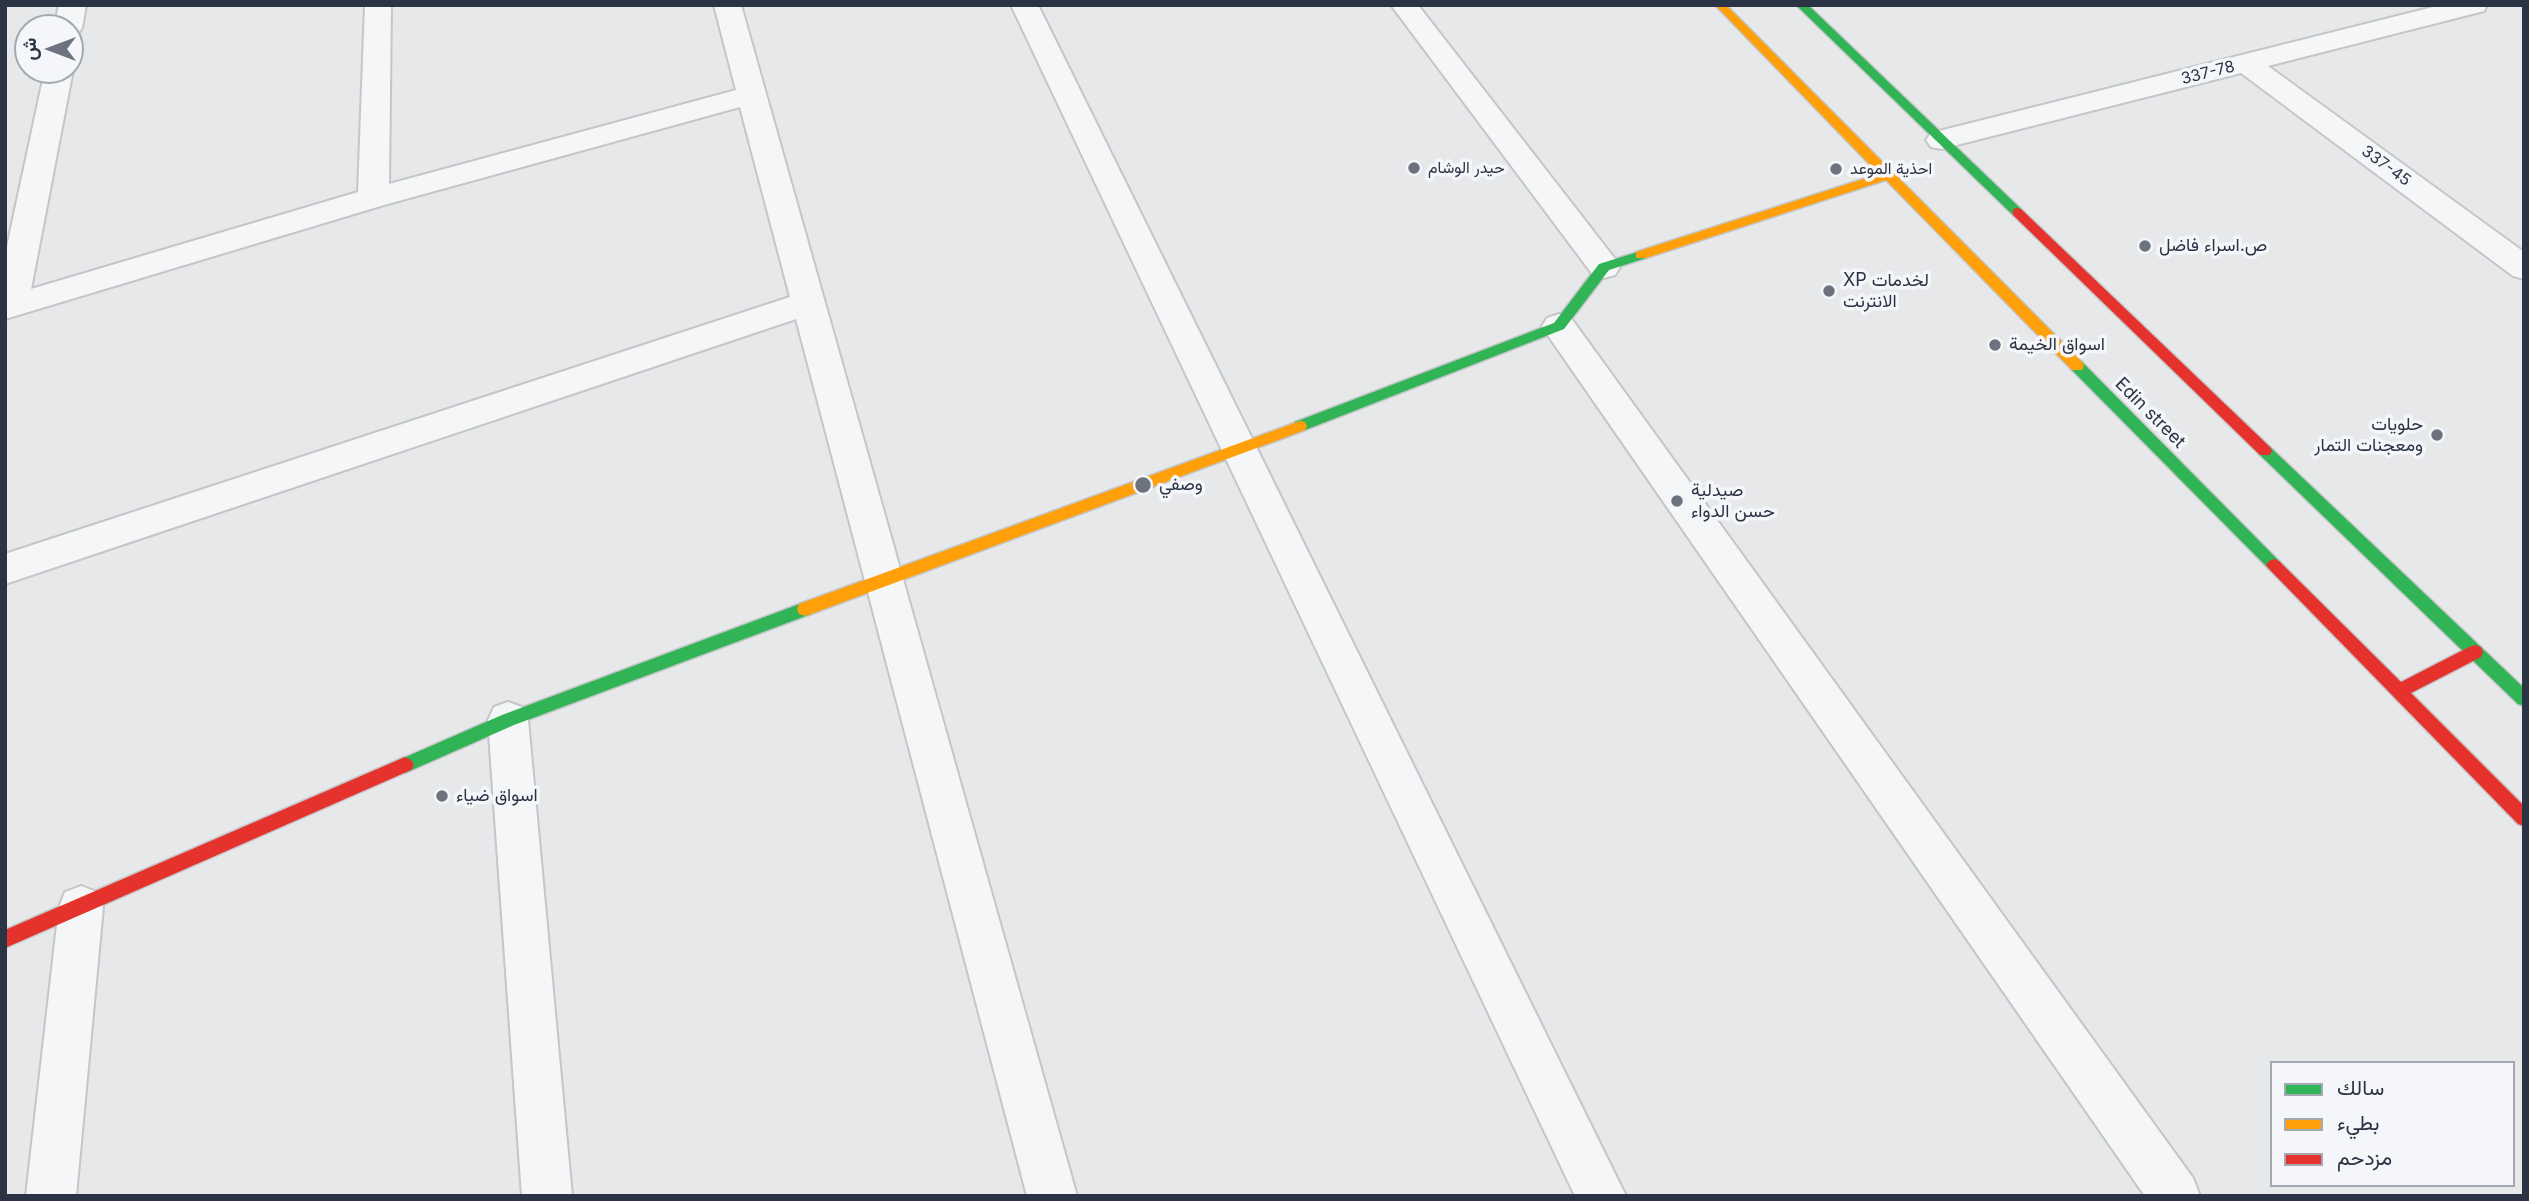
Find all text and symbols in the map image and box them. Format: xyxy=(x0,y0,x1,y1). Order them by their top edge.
north arrow xyxy=(14,14,84,84)
text: ش xyxy=(18,38,41,60)
street label: 337-78 xyxy=(2179,57,2237,89)
street label: 337-45 xyxy=(2358,142,2414,190)
place label: حيدر الوشام xyxy=(1428,158,1505,178)
place label: احذية الموعد xyxy=(1850,159,1932,179)
marker: حيدر الوشام xyxy=(1406,160,1422,176)
marker: احذية الموعد xyxy=(1828,161,1844,177)
place label: ص.اسراء فاضل xyxy=(2159,235,2267,257)
marker: ص.اسراء فاضل xyxy=(2137,238,2153,254)
place label: XP لخدمات الانترنت xyxy=(1843,270,1929,312)
marker: XP لخدمات الانترنت xyxy=(1821,283,1837,299)
place label: اسواق الخيمة xyxy=(2009,334,2105,356)
marker: اسواق الخيمة xyxy=(1987,337,2003,353)
street label: Edin street xyxy=(2110,373,2190,453)
place label: حلويات ومعجنات التمار xyxy=(2314,414,2423,457)
marker: حلويات ومعجنات التمار xyxy=(2429,427,2445,443)
place label: وصفي xyxy=(1159,474,1203,496)
marker: وصفي xyxy=(1133,475,1153,495)
place label: صيدلية حسن الدواء xyxy=(1691,480,1775,522)
marker: صيدلية حسن الدواء xyxy=(1669,493,1685,509)
place label: اسواق ضياء xyxy=(456,785,538,807)
marker: اسواق ضياء xyxy=(434,788,450,804)
legend xyxy=(2270,1061,2515,1187)
text: سالك xyxy=(2337,1075,2384,1100)
text: بطيء xyxy=(2337,1110,2380,1135)
text: مزدحم xyxy=(2337,1145,2392,1170)

